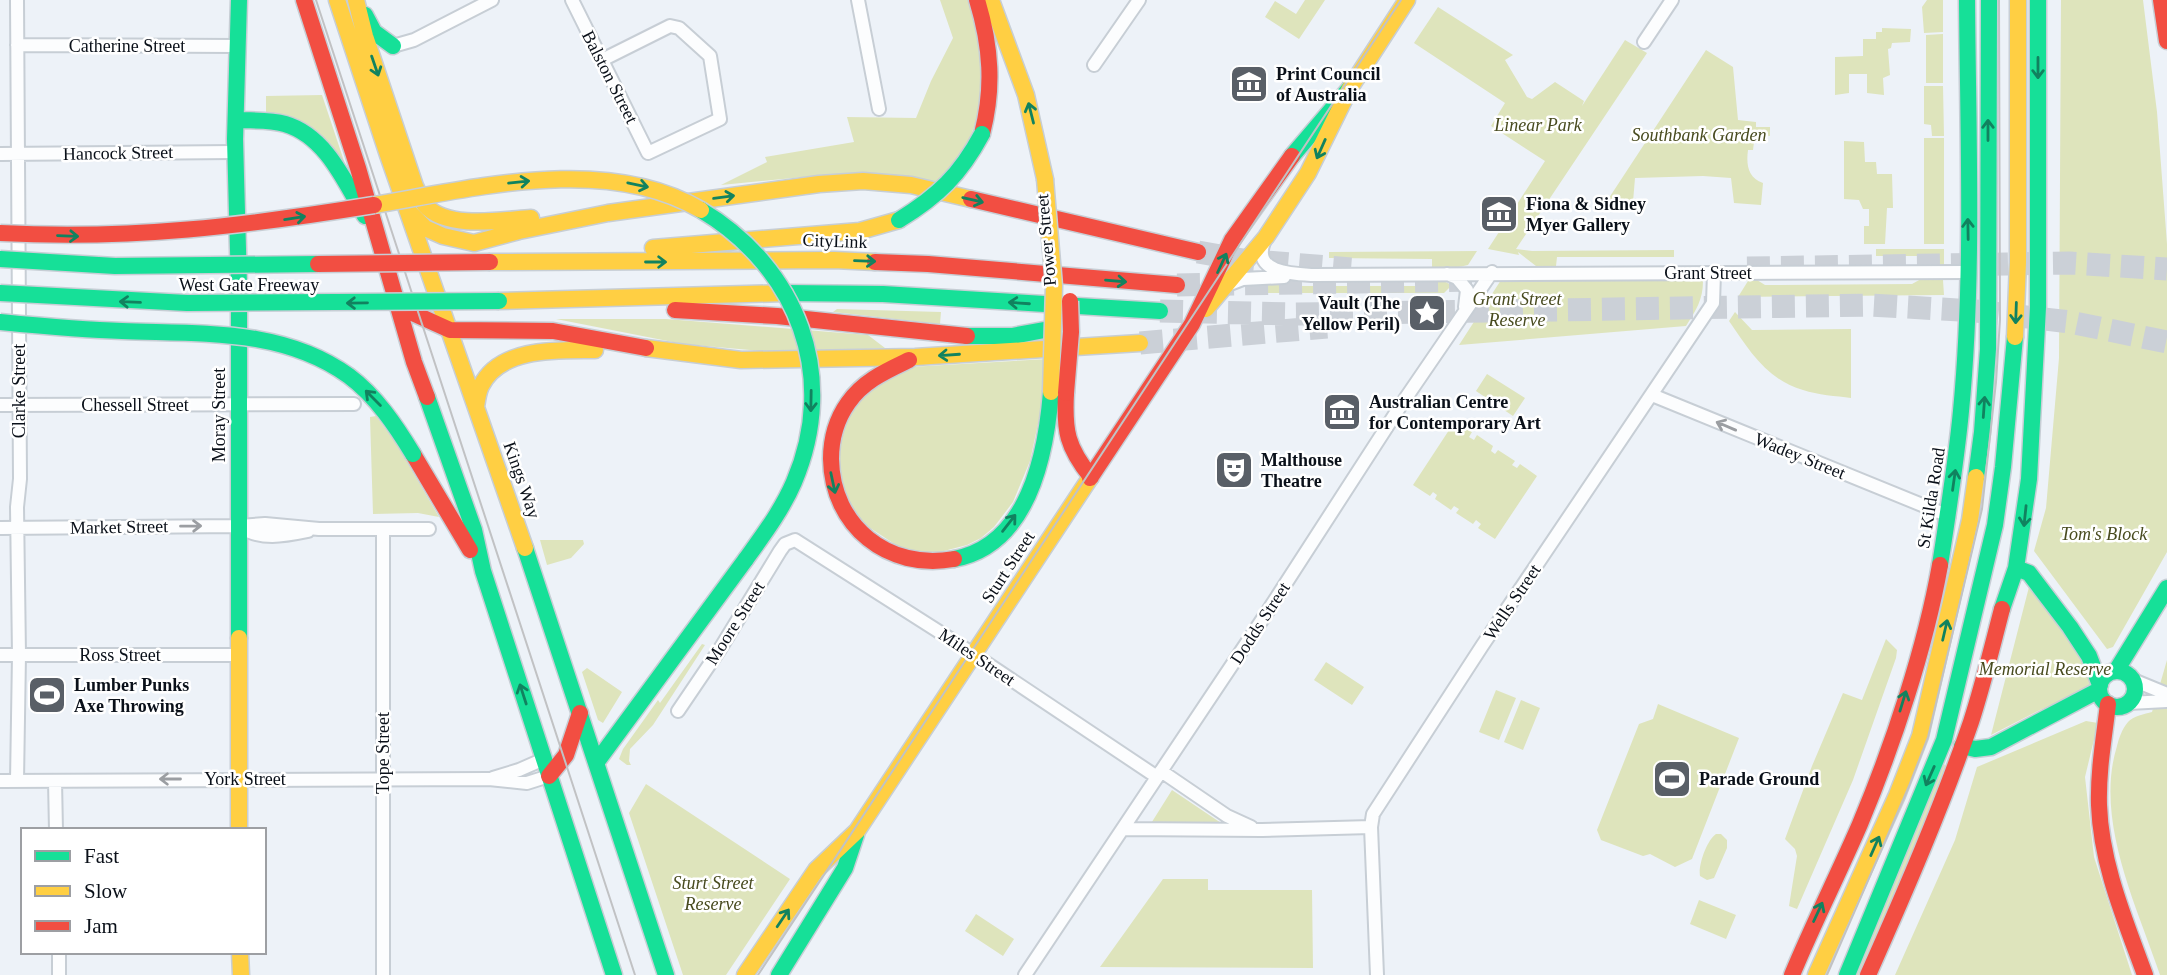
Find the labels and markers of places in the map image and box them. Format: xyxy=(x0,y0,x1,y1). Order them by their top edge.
museum icon: Print Council of Australia xyxy=(1228,63,1270,105)
place label: Print Council of Australia xyxy=(1276,64,1381,105)
museum icon: Fiona & Sidney Myer Gallery xyxy=(1478,193,1520,235)
place label: Fiona & Sidney Myer Gallery xyxy=(1526,194,1646,235)
place icon: Vault (The Yellow Peril) xyxy=(1406,292,1448,334)
place label: Vault (The Yellow Peril) xyxy=(1302,293,1400,335)
museum icon: Australian Centre for Contemporary Art xyxy=(1321,391,1363,433)
place label: Australian Centre for Contemporary Art xyxy=(1369,392,1541,433)
theatre icon: Malthouse Theatre xyxy=(1213,449,1255,491)
place label: Malthouse Theatre xyxy=(1261,450,1342,491)
sports icon: Lumber Punks Axe Throwing xyxy=(26,674,68,716)
place label: Lumber Punks Axe Throwing xyxy=(74,675,189,716)
sports icon: Parade Ground xyxy=(1651,758,1693,800)
place label: Parade Ground xyxy=(1699,769,1819,789)

